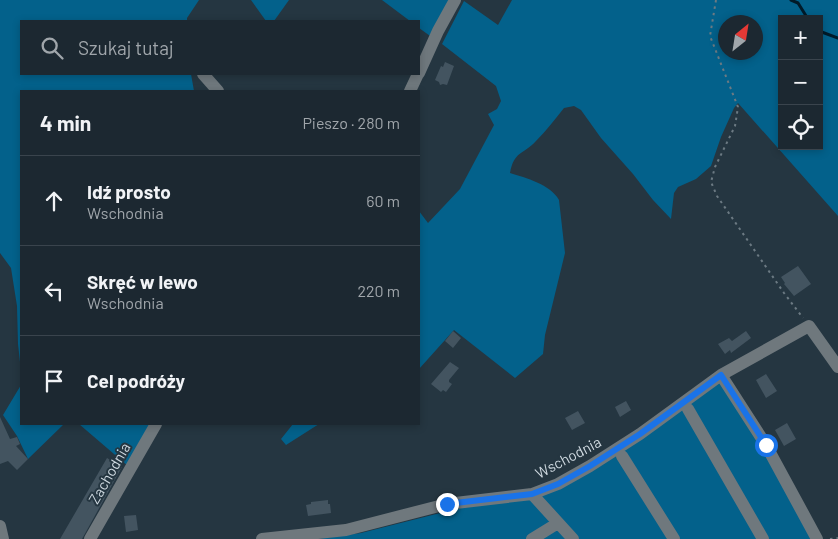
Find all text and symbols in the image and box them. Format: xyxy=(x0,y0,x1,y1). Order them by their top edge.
north arrow xyxy=(718,15,763,60)
map controls xyxy=(778,15,823,150)
button: + xyxy=(778,15,823,60)
search box xyxy=(20,20,420,75)
icon: search xyxy=(38,34,66,62)
text: Szukaj tutaj xyxy=(78,36,174,59)
button: − xyxy=(778,60,823,105)
button: locate xyxy=(778,105,823,150)
text: 4 min xyxy=(40,110,91,135)
text: Pieszo · 280 m xyxy=(302,113,400,132)
text: Idź prosto xyxy=(87,180,171,203)
icon: ahead xyxy=(40,187,68,215)
text: 60 m xyxy=(366,191,400,210)
text: Wschodnia xyxy=(87,203,164,222)
text: Skręć w lewo xyxy=(87,270,198,293)
icon: left xyxy=(40,277,68,305)
text: 220 m xyxy=(357,281,400,300)
text: Wschodnia xyxy=(87,293,164,312)
icon: arrive xyxy=(40,367,68,395)
text: Cel podróży xyxy=(87,369,185,392)
street label: Wschodnia xyxy=(532,432,604,482)
route start xyxy=(755,434,778,457)
street label: Zachodnia xyxy=(84,439,134,507)
route end xyxy=(436,493,459,516)

